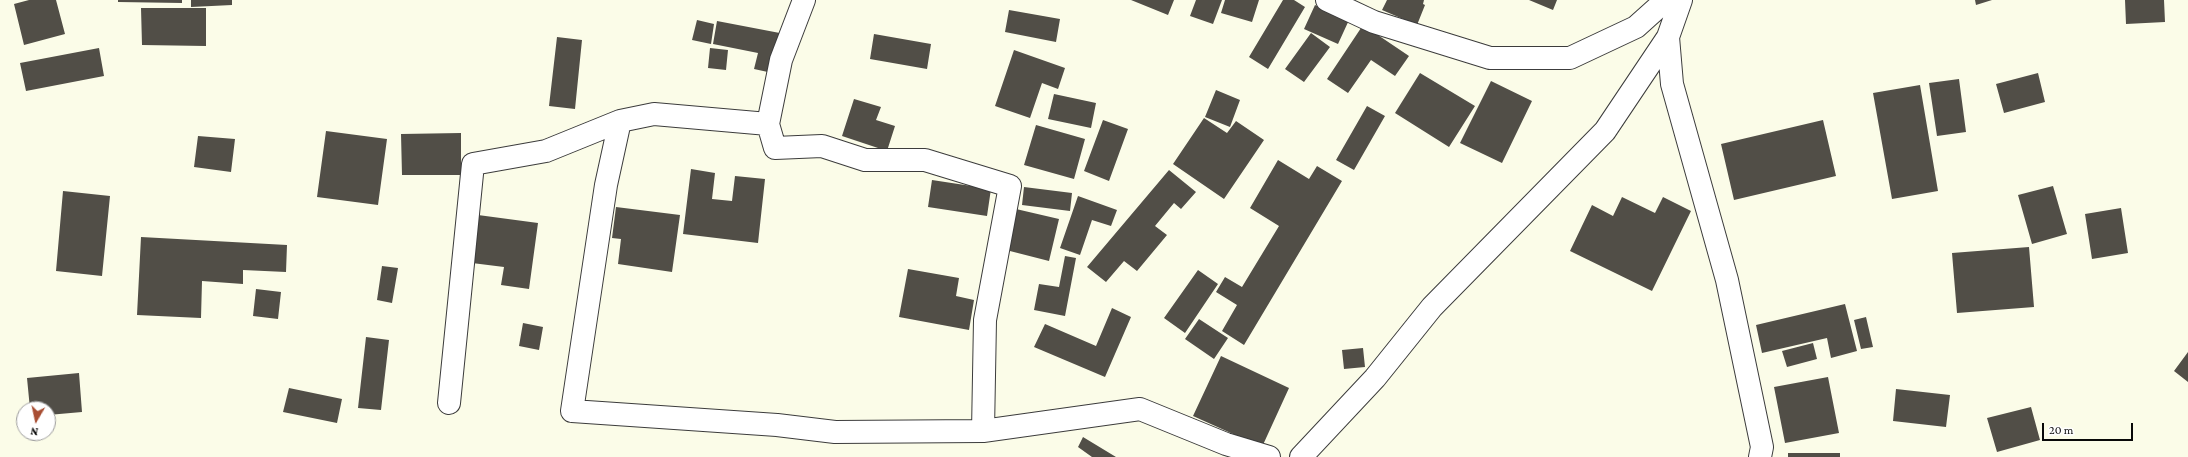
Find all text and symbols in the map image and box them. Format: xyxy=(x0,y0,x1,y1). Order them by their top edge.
north arrow xyxy=(16,401,56,441)
scale bar xyxy=(2044,415,2135,441)
text: 20 m xyxy=(2049,423,2073,437)
text: N xyxy=(30,425,39,438)

